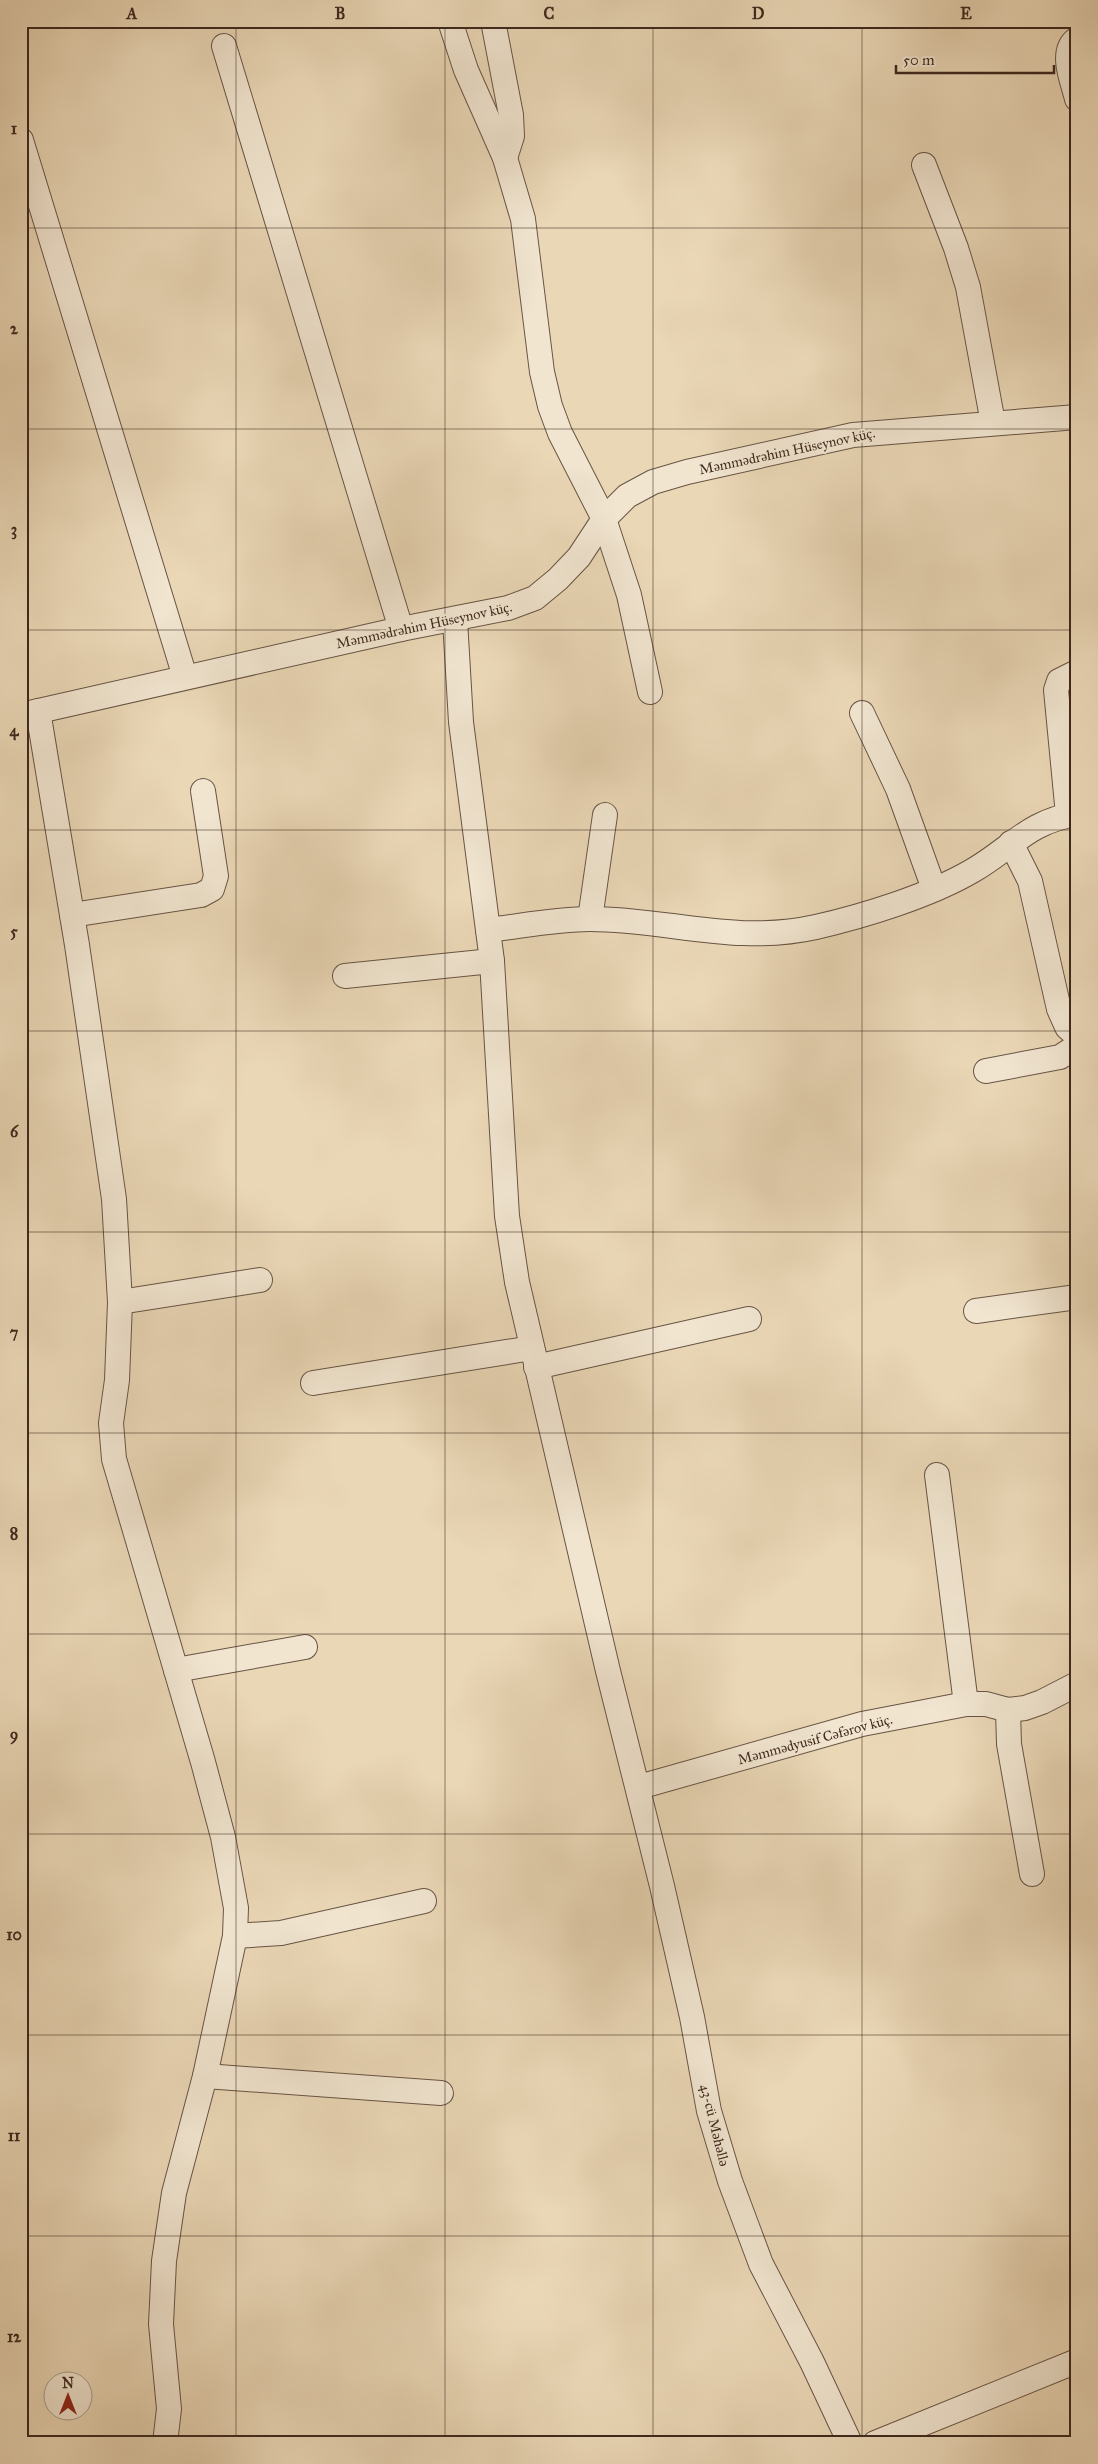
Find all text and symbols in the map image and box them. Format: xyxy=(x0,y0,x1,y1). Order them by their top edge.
text: A xyxy=(126,4,138,23)
text: B xyxy=(335,4,345,23)
text: C xyxy=(544,4,555,23)
text: D xyxy=(752,4,765,23)
text: E xyxy=(960,4,972,23)
scale bar xyxy=(896,42,1053,74)
text: 50 m xyxy=(903,51,935,69)
text: 1 xyxy=(11,119,18,138)
text: 2 xyxy=(10,319,19,338)
street label: Məmmədrəhim Hüseynov küç. xyxy=(698,425,877,478)
text: 3 xyxy=(11,520,17,540)
street label: Məmmədrəhim Hüseynov küç. xyxy=(335,599,514,652)
text: 4 xyxy=(10,721,20,741)
text: 5 xyxy=(10,922,18,941)
text: 6 xyxy=(10,1122,19,1141)
text: 7 xyxy=(10,1323,19,1342)
text: 8 xyxy=(10,1524,18,1543)
street label: Məmmədyusif Cəfərov küç. xyxy=(736,1711,894,1768)
text: 9 xyxy=(10,1725,18,1745)
text: 10 xyxy=(6,1925,22,1944)
street label: 43-cü Məhəllə xyxy=(696,2082,733,2168)
text: 11 xyxy=(8,2126,21,2145)
text: 12 xyxy=(7,2327,22,2346)
north arrow xyxy=(42,2372,92,2422)
text: N xyxy=(62,2375,74,2392)

